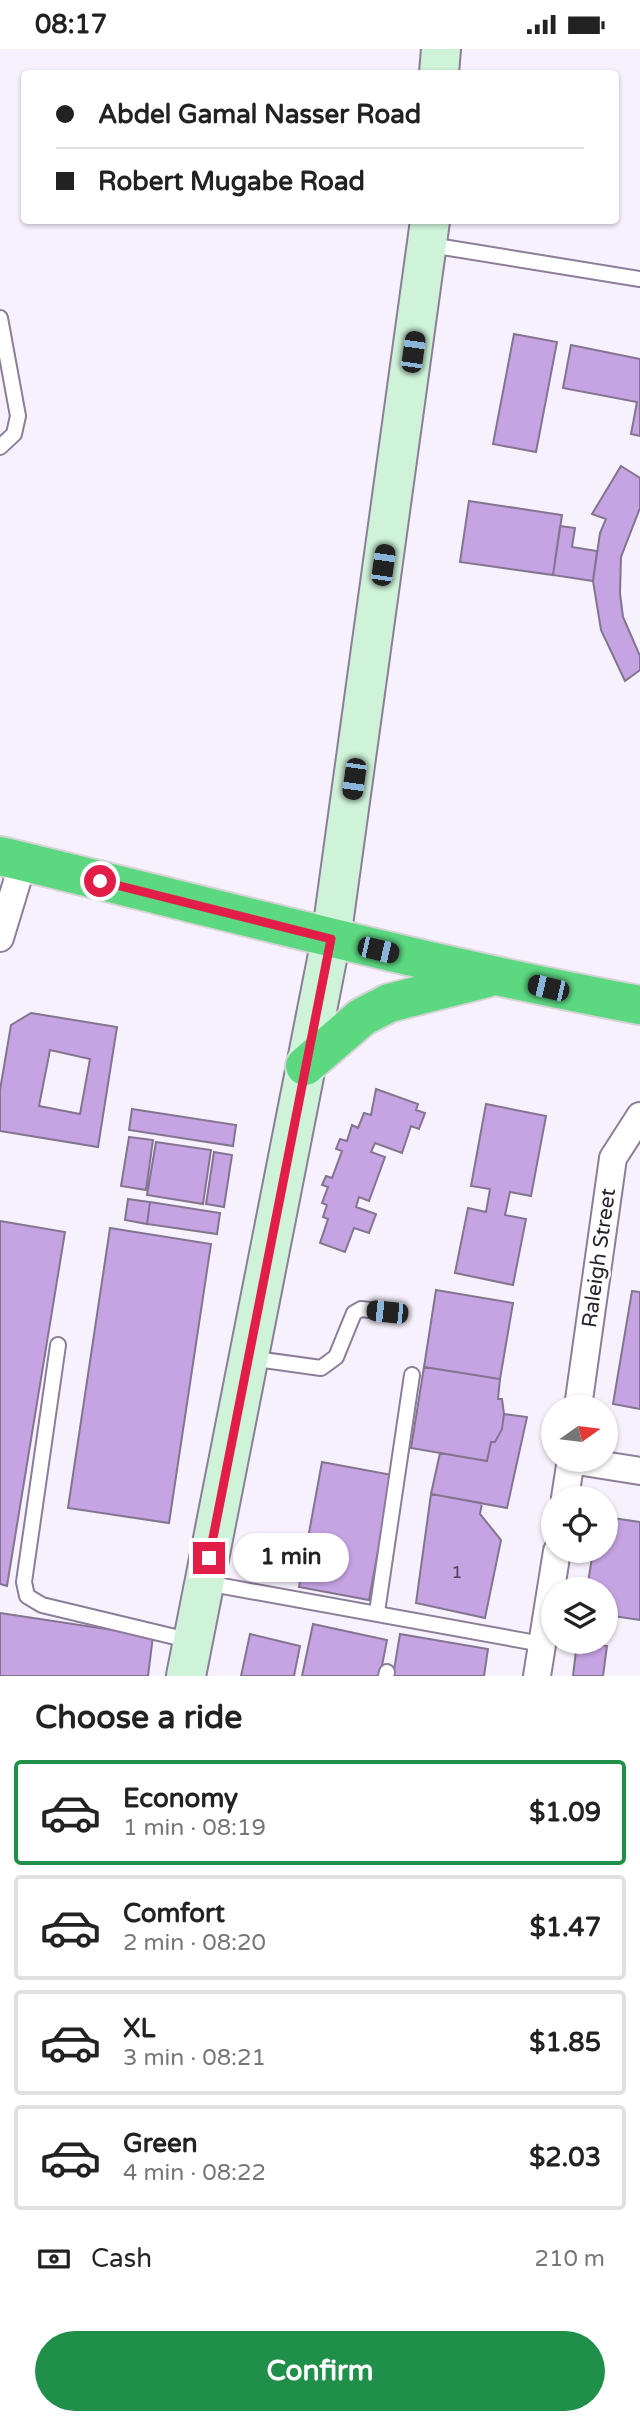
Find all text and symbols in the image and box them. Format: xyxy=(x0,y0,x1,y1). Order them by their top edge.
text: 08:17 xyxy=(35,9,107,40)
text: Abdel Gamal Nasser Road xyxy=(98,99,421,130)
text: Robert Mugabe Road xyxy=(98,166,365,197)
car xyxy=(400,330,427,374)
car xyxy=(370,543,397,587)
car xyxy=(341,757,368,801)
route start xyxy=(84,865,116,897)
car xyxy=(356,935,401,965)
car xyxy=(526,973,571,1003)
street label: Raleigh Street xyxy=(577,1187,621,1329)
car xyxy=(366,1299,409,1325)
north arrow xyxy=(541,1395,618,1472)
map controls xyxy=(541,1395,618,1654)
button: locate xyxy=(541,1486,618,1563)
callout: 1 min xyxy=(234,1533,349,1583)
route end xyxy=(193,1542,225,1574)
text: 1 min xyxy=(260,1543,322,1571)
house number: 1 xyxy=(451,1561,463,1583)
button: layers xyxy=(541,1577,618,1654)
text: Choose a ride xyxy=(35,1699,242,1737)
icon: car xyxy=(39,1781,102,1844)
text: Economy xyxy=(123,1783,238,1814)
text: $1.09 xyxy=(529,1797,601,1828)
text: 1 min · 08:19 xyxy=(123,1814,266,1842)
icon: car xyxy=(39,1896,102,1959)
text: Comfort xyxy=(123,1898,225,1929)
text: $1.47 xyxy=(530,1912,601,1943)
text: 2 min · 08:20 xyxy=(123,1929,266,1957)
icon: car xyxy=(39,2011,102,2074)
text: XL xyxy=(123,2013,155,2044)
text: $1.85 xyxy=(529,2027,601,2058)
text: 3 min · 08:21 xyxy=(123,2044,266,2072)
icon: car xyxy=(39,2126,102,2189)
text: Green xyxy=(123,2128,198,2159)
text: $2.03 xyxy=(529,2142,601,2173)
text: 4 min · 08:22 xyxy=(123,2159,266,2187)
icon: cash xyxy=(35,2240,73,2278)
text: Cash xyxy=(91,2243,152,2274)
text: 210 m xyxy=(535,2245,605,2273)
button: Confirm xyxy=(35,2331,605,2411)

